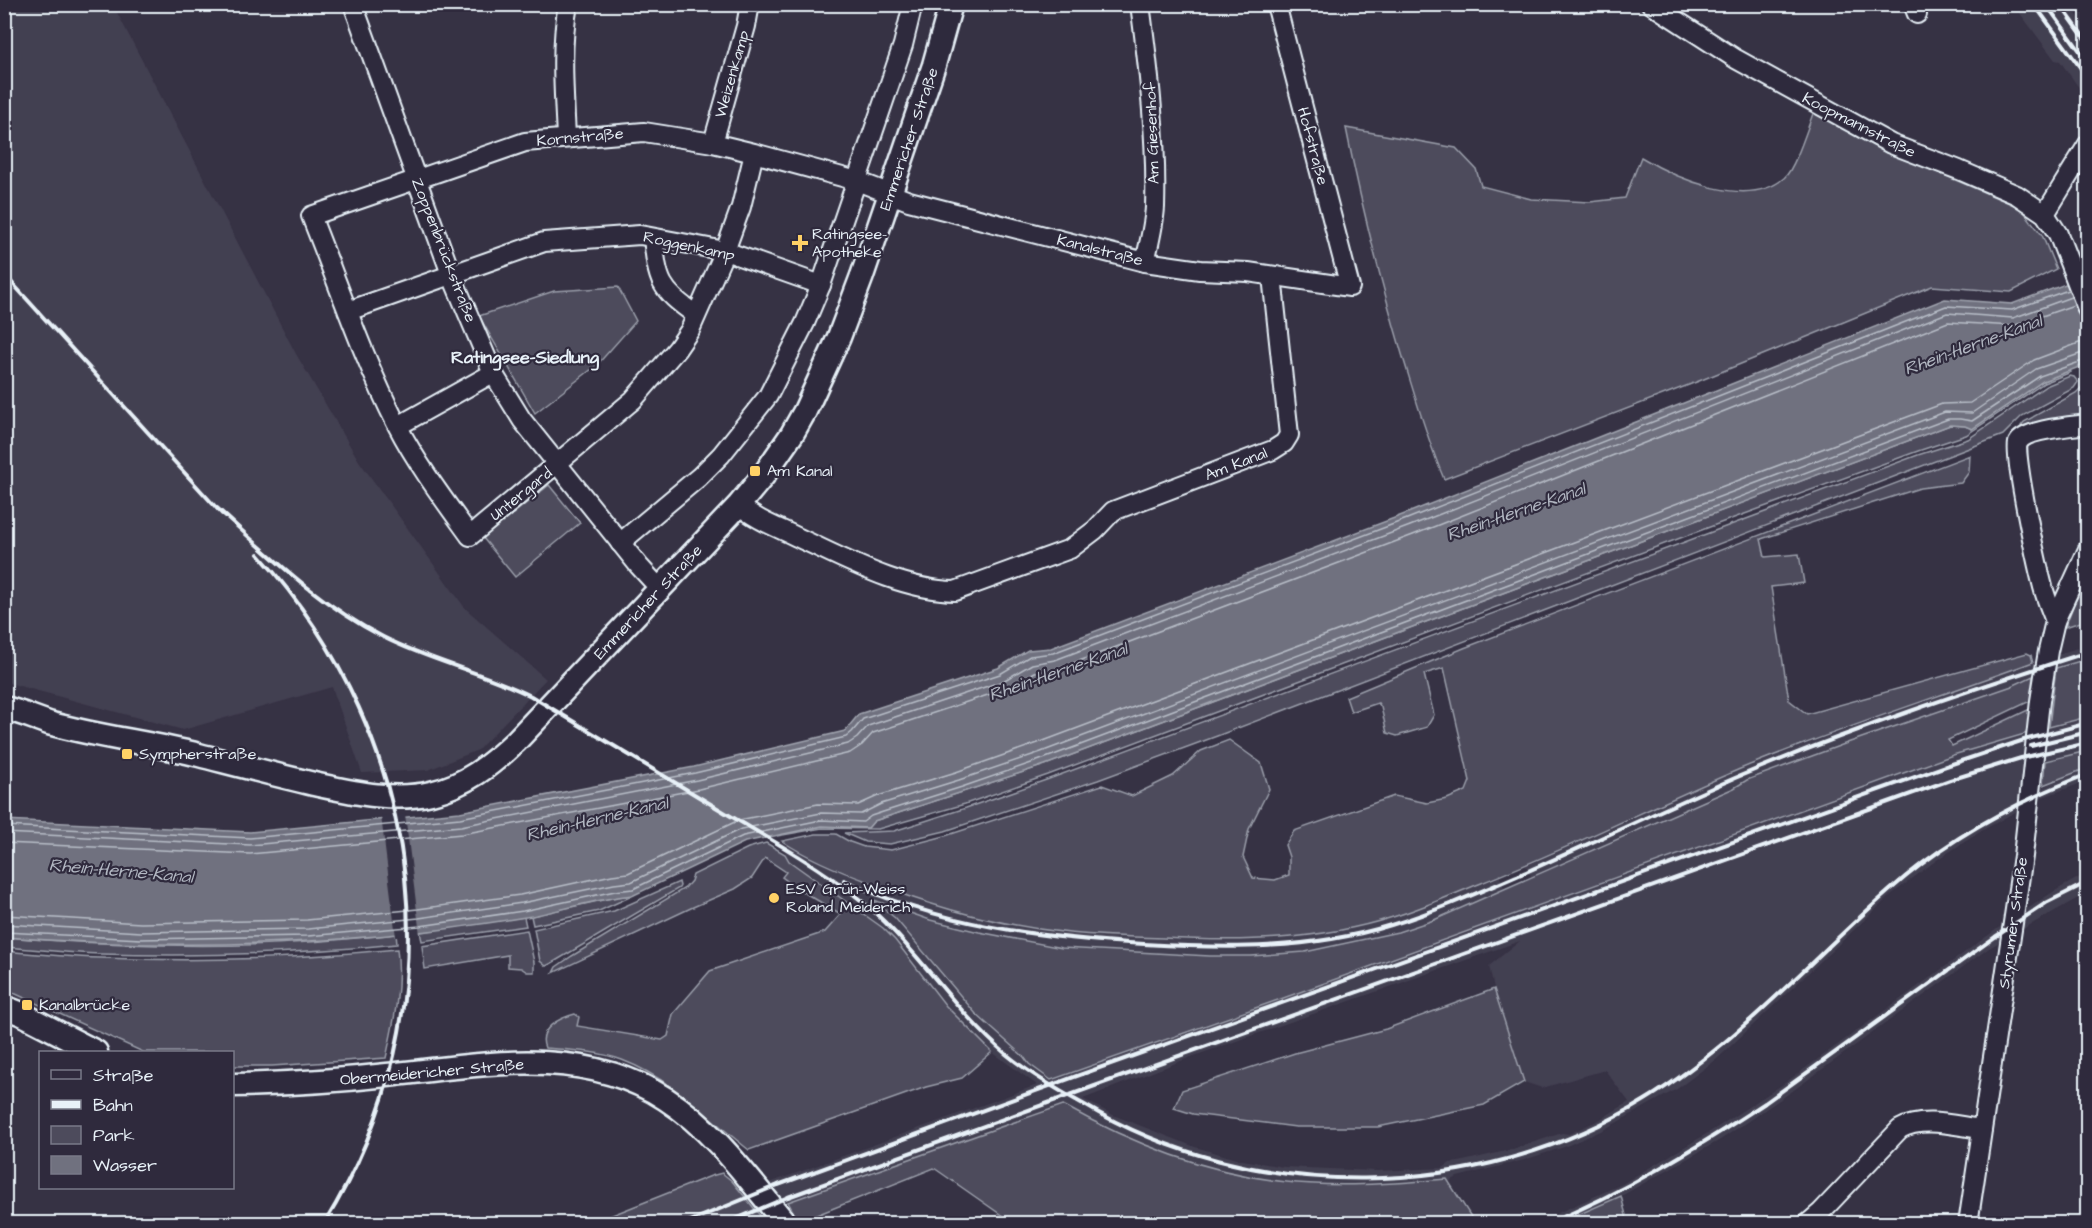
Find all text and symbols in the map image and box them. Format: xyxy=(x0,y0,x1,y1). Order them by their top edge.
street label: Weizenkamp xyxy=(709,28,755,120)
street label: Emmericher Straße xyxy=(874,64,944,213)
street label: Am Giesenhof xyxy=(1139,81,1165,185)
street label: Koopmannstraße xyxy=(1798,87,1920,163)
street label: Hofstraße xyxy=(1292,105,1334,188)
street label: Kornstraße xyxy=(536,122,625,152)
street label: Zoppenbrückstraße xyxy=(406,174,482,326)
place label: Ratingsee- Apotheke xyxy=(812,223,887,263)
street label: Roggenkamp xyxy=(641,226,737,267)
street label: Kanalstraße xyxy=(1055,229,1146,271)
marker: Ratingsee- Apotheke xyxy=(793,236,807,250)
water label: Rhein-Herne-Kanal xyxy=(1901,308,2047,381)
district label: Ratingsee-Siedlung xyxy=(451,345,600,371)
street label: Am Kanal xyxy=(1201,442,1271,486)
place label: Am Kanal xyxy=(767,460,833,482)
street label: Untergard xyxy=(485,462,557,527)
marker: Am Kanal xyxy=(748,464,762,478)
water label: Rhein-Herne-Kanal xyxy=(1443,476,1591,547)
street label: Emmericher Straße xyxy=(589,539,707,664)
water label: Rhein-Herne-Kanal xyxy=(985,636,1133,707)
place label: Sympherstraße xyxy=(139,743,257,766)
marker: Sympherstraße xyxy=(120,747,134,761)
water label: Rhein-Herne-Kanal xyxy=(524,790,672,847)
water label: Rhein-Herne-Kanal xyxy=(48,852,196,890)
street label: Styrumer Straße xyxy=(1993,855,2034,990)
place label: ESV Grün-Weiss Roland Meiderich xyxy=(786,878,910,918)
marker: ESV Grün-Weiss Roland Meiderich xyxy=(767,891,781,905)
place label: Kanalbrücke xyxy=(39,994,130,1016)
marker: Kanalbrücke xyxy=(20,998,34,1012)
legend xyxy=(39,1051,234,1189)
street label: Obermeidericher Straße xyxy=(339,1053,525,1091)
text: Straße xyxy=(93,1063,154,1088)
text: Bahn xyxy=(93,1093,133,1118)
text: Park xyxy=(93,1123,135,1148)
text: Wasser xyxy=(93,1153,157,1178)

